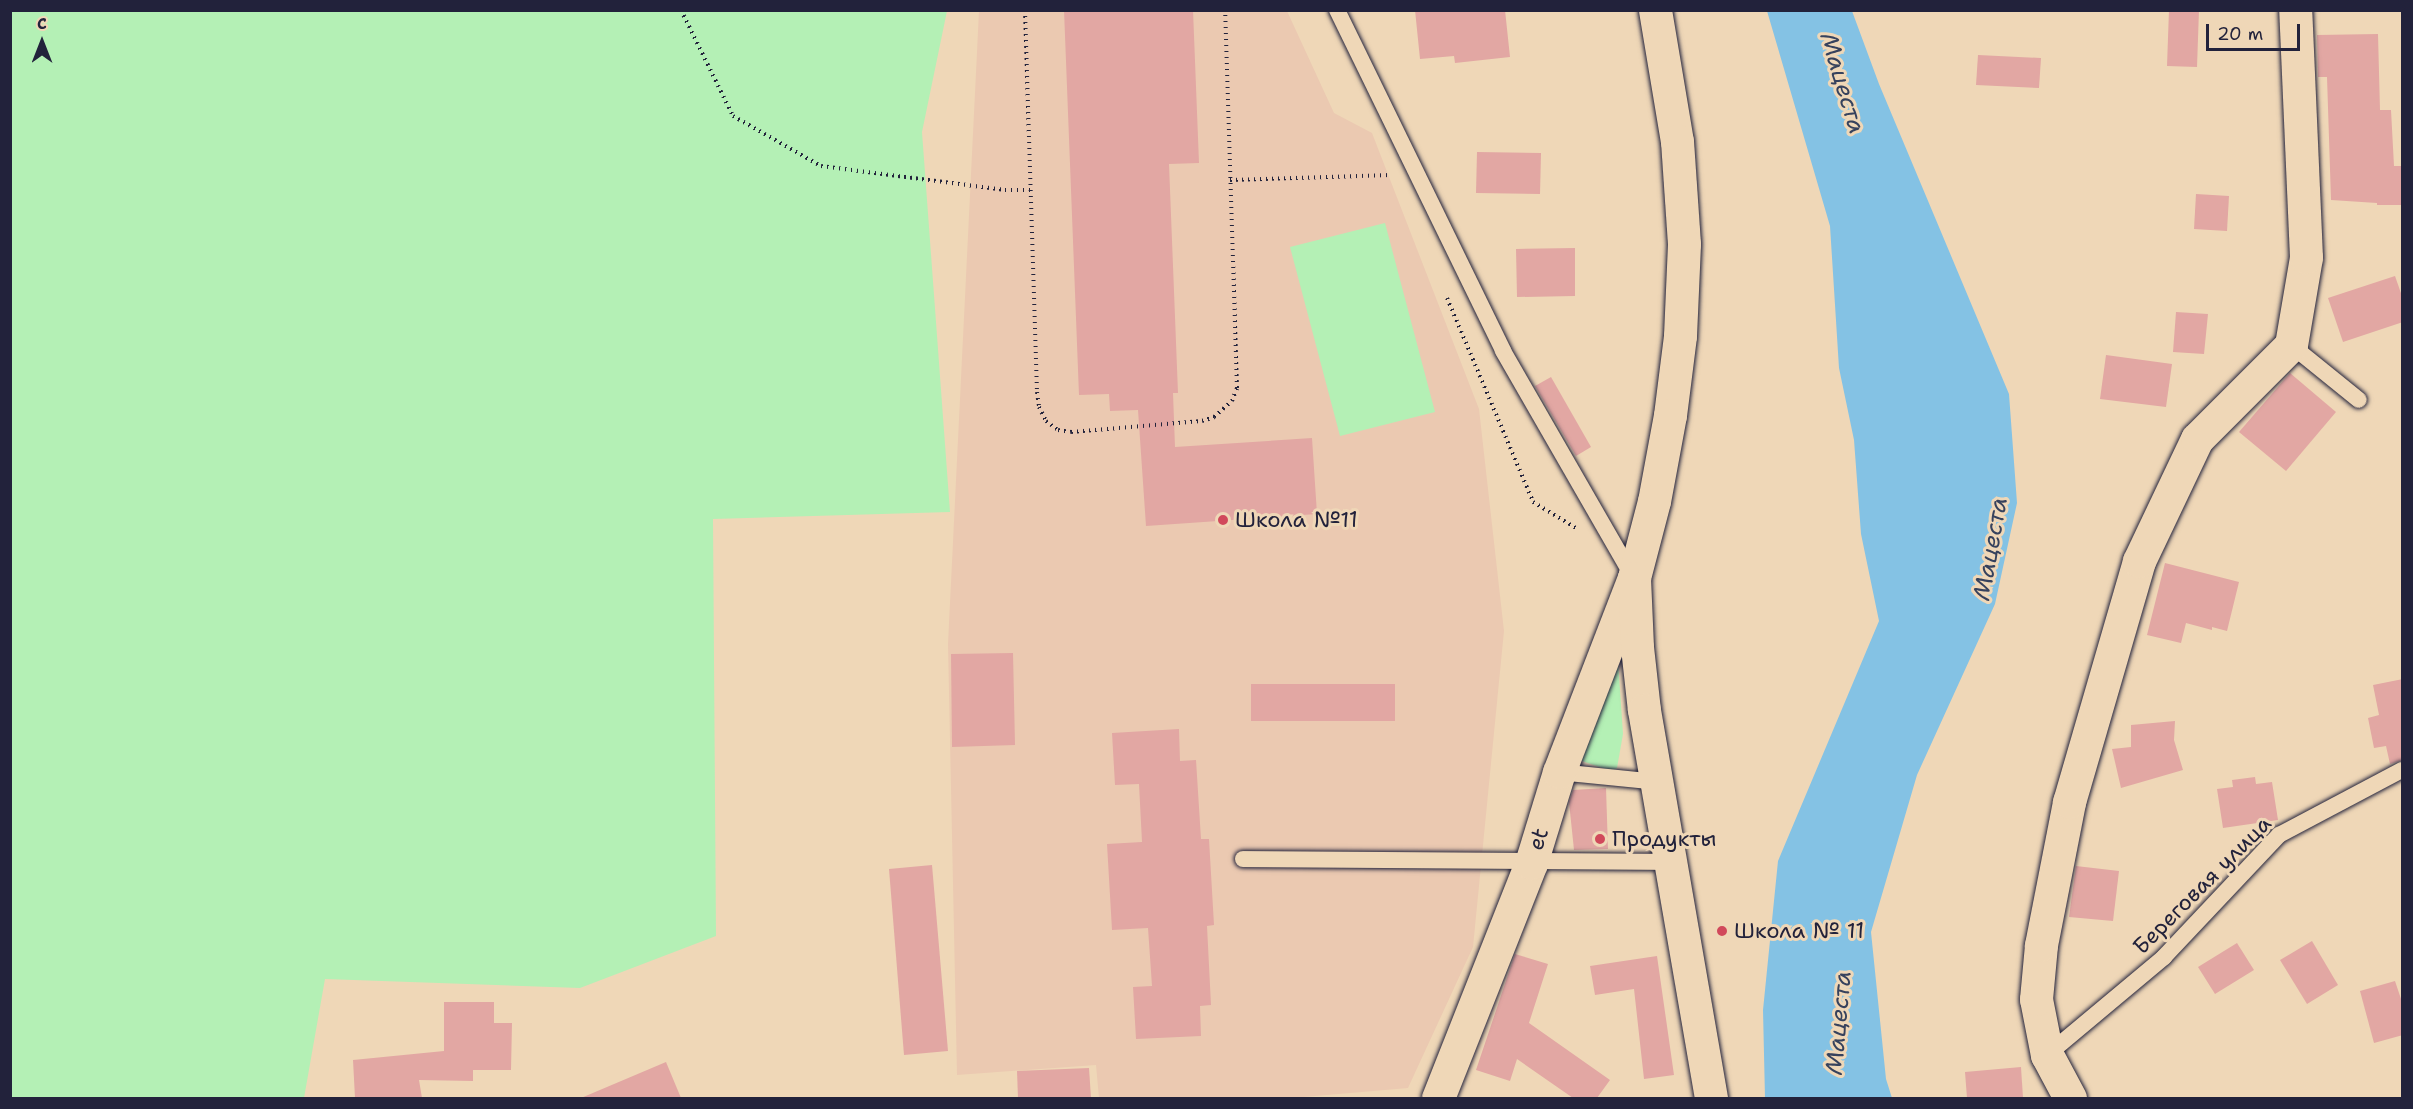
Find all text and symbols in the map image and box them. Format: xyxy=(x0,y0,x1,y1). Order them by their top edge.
north arrow xyxy=(12,12,72,72)
scale bar xyxy=(2209,12,2304,50)
text: С xyxy=(37,13,47,34)
text: 20 m xyxy=(2217,22,2263,46)
water label: Мацеста xyxy=(1813,29,1871,137)
water label: Мацеста xyxy=(1968,495,2014,603)
place label: Школа №11 xyxy=(1235,507,1358,533)
marker: Школа №11 xyxy=(1216,513,1230,527)
street label: Береговая улица xyxy=(2127,810,2277,960)
street label: et xyxy=(1522,825,1554,853)
place label: Продукты xyxy=(1612,826,1717,852)
marker: Продукты xyxy=(1593,832,1607,846)
place label: Школа № 11 xyxy=(1734,918,1864,944)
marker: Школа № 11 xyxy=(1715,924,1729,938)
water label: Мацеста xyxy=(1820,970,1858,1076)

